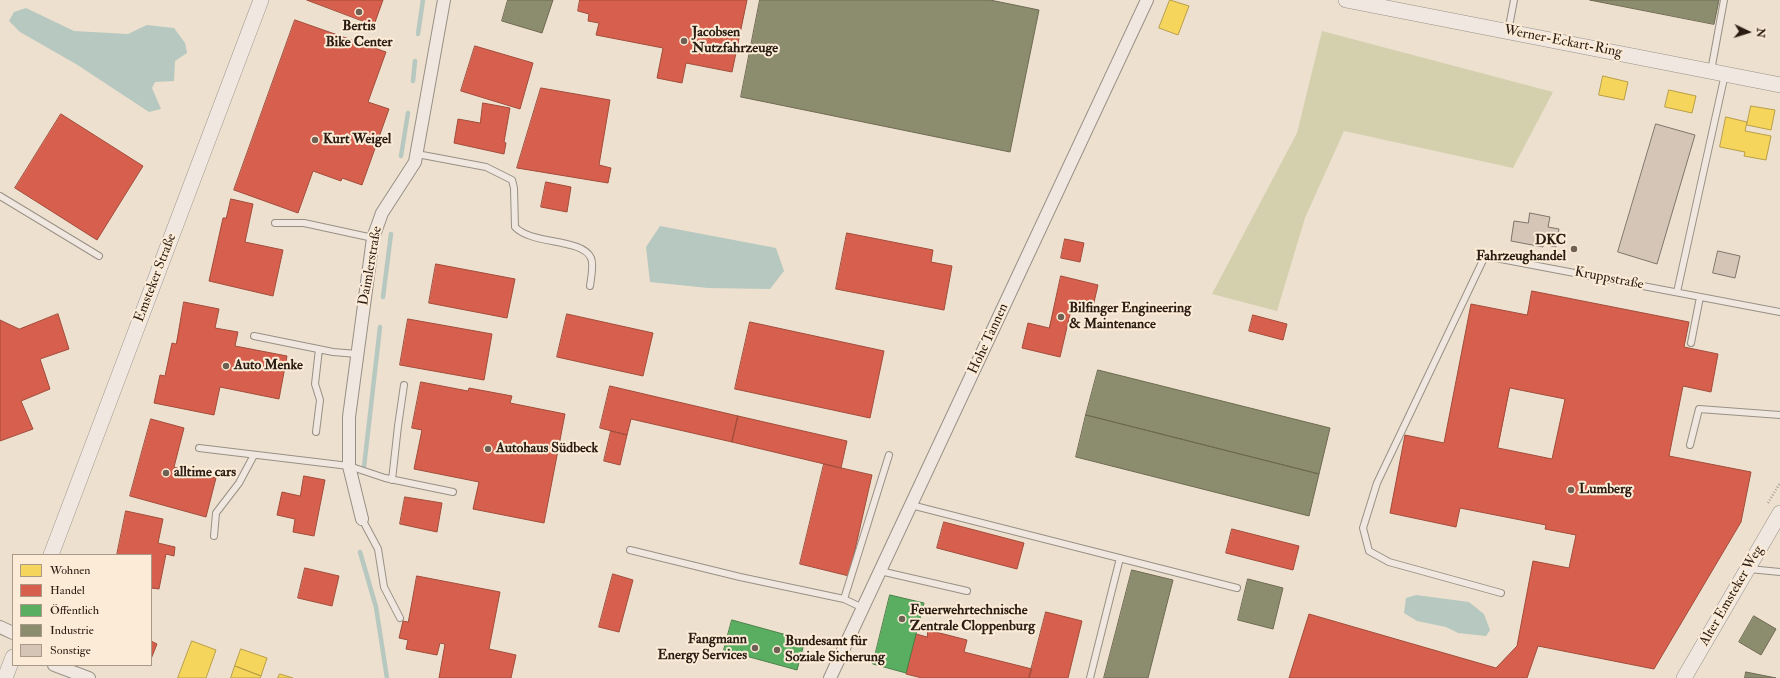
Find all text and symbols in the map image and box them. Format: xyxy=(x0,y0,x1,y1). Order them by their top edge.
marker: Bertis Bike Center xyxy=(354,7,364,17)
north arrow xyxy=(1728,12,1768,52)
place label: Bertis Bike Center xyxy=(326,19,392,52)
street label: Werner-Eckart-Ring xyxy=(1503,22,1623,62)
place label: Jacobsen Nutzfahrzeuge xyxy=(692,25,778,58)
text: N xyxy=(1754,27,1767,38)
marker: Jacobsen Nutzfahrzeuge xyxy=(679,36,689,46)
place label: Kurt Weigel xyxy=(323,132,391,148)
marker: Kurt Weigel xyxy=(310,135,320,145)
street label: Daimlerstraße xyxy=(356,225,386,307)
street label: Emsteker Straße xyxy=(131,231,181,325)
place label: DKC Fahrzeughandel xyxy=(1476,233,1566,266)
marker: DKC Fahrzeughandel xyxy=(1569,244,1579,254)
street label: Kruppstraße xyxy=(1573,264,1645,294)
street label: Hohe Tannen xyxy=(965,301,1013,377)
place label: Bilfinger Engineering & Maintenance xyxy=(1069,301,1191,334)
marker: Bilfinger Engineering & Maintenance xyxy=(1056,312,1066,322)
place label: Auto Menke xyxy=(234,358,303,374)
marker: Auto Menke xyxy=(221,361,231,371)
place label: Autohaus Südbeck xyxy=(496,441,598,457)
marker: Autohaus Südbeck xyxy=(483,444,493,454)
place label: alltime cars xyxy=(174,465,236,481)
marker: alltime cars xyxy=(161,468,171,478)
place label: Lumberg xyxy=(1579,482,1632,498)
marker: Lumberg xyxy=(1566,485,1576,495)
street label: Alter Emsteker Weg xyxy=(1696,543,1768,649)
legend xyxy=(12,554,152,666)
text: Wohnen xyxy=(50,563,91,578)
text: Handel xyxy=(50,583,85,598)
text: Öffentlich xyxy=(50,603,99,618)
place label: Feuerwehrtechnische Zentrale Cloppenburg xyxy=(910,603,1035,636)
marker: Feuerwehrtechnische Zentrale Cloppenburg xyxy=(897,614,907,624)
text: Industrie xyxy=(50,623,94,638)
place label: Fangmann Energy Services xyxy=(658,632,747,664)
place label: Bundesamt für Soziale Sicherung xyxy=(785,634,885,666)
text: Sonstige xyxy=(50,643,91,658)
marker: Fangmann Energy Services xyxy=(750,643,760,653)
marker: Bundesamt für Soziale Sicherung xyxy=(772,645,782,655)

